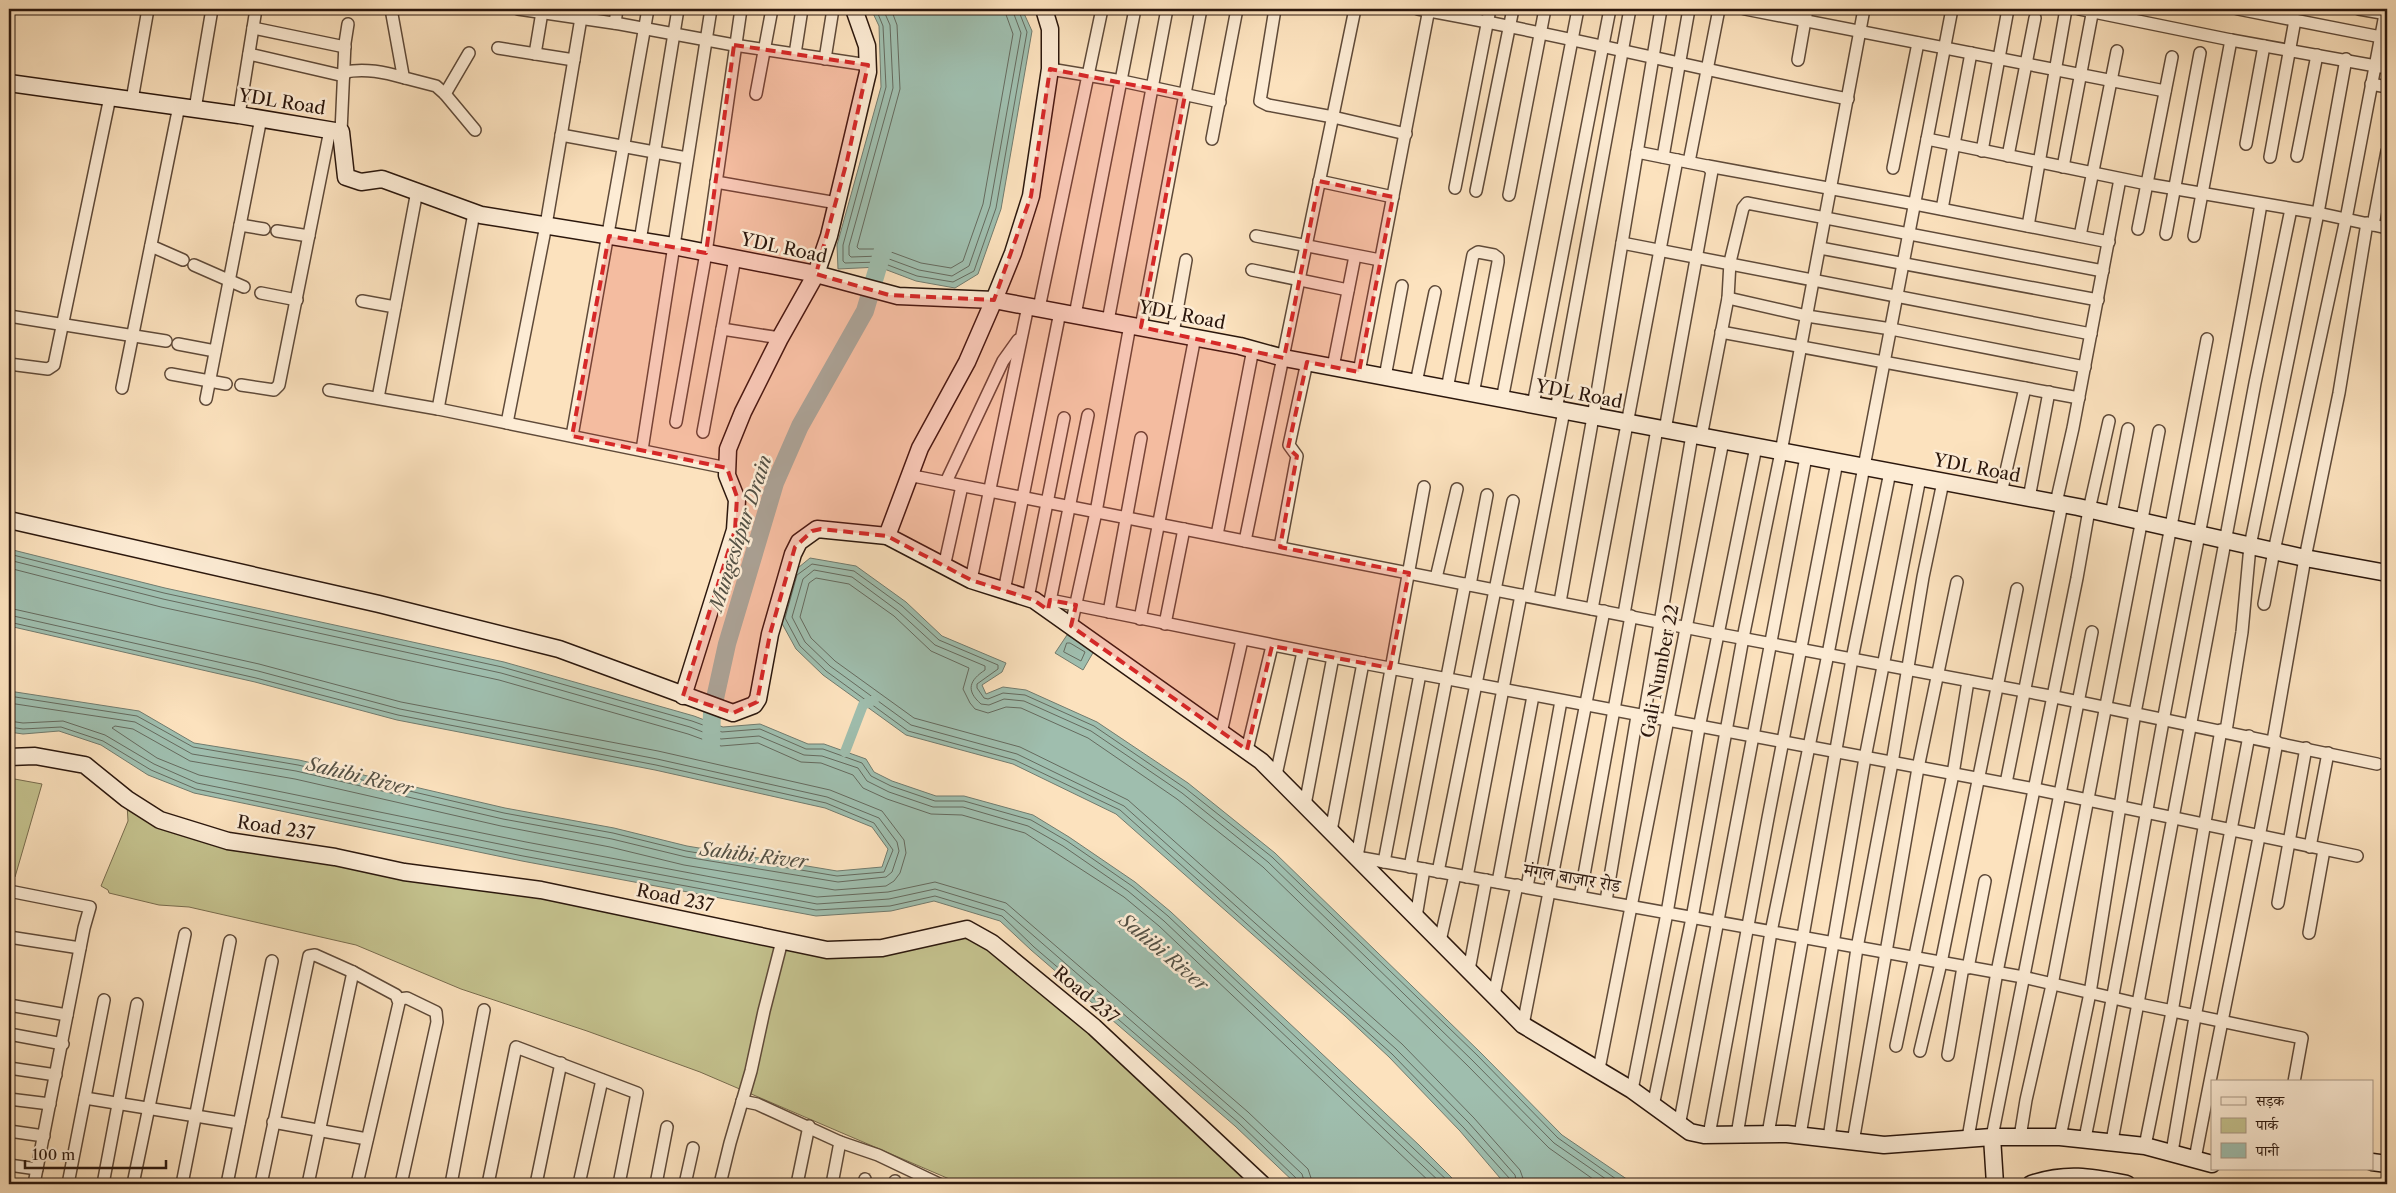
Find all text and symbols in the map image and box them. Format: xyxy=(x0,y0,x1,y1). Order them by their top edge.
street label: YDL Road xyxy=(236,84,327,120)
street label: YDL Road xyxy=(738,228,829,268)
street label: YDL Road xyxy=(1136,296,1227,334)
street label: YDL Road xyxy=(1533,375,1624,413)
street label: YDL Road xyxy=(1931,449,2022,487)
water label: Mungeshpur Drain xyxy=(704,452,777,616)
street label: Gali Number 22 xyxy=(1636,602,1684,740)
water label: Sahibi River xyxy=(303,752,417,801)
street label: Road 237 xyxy=(236,811,317,845)
water label: Sahibi River xyxy=(698,837,810,874)
street label: मंगल बाजार रोड xyxy=(1521,858,1624,898)
street label: Road 237 xyxy=(634,879,716,917)
water label: Sahibi River xyxy=(1114,908,1214,997)
street label: Road 237 xyxy=(1049,961,1123,1029)
legend xyxy=(2211,1080,2374,1170)
text: सड़क xyxy=(2255,1091,2285,1110)
text: पार्क xyxy=(2255,1115,2279,1134)
scale bar xyxy=(25,1138,166,1170)
text: पानी xyxy=(2255,1141,2280,1160)
text: 100 m xyxy=(32,1145,75,1164)

